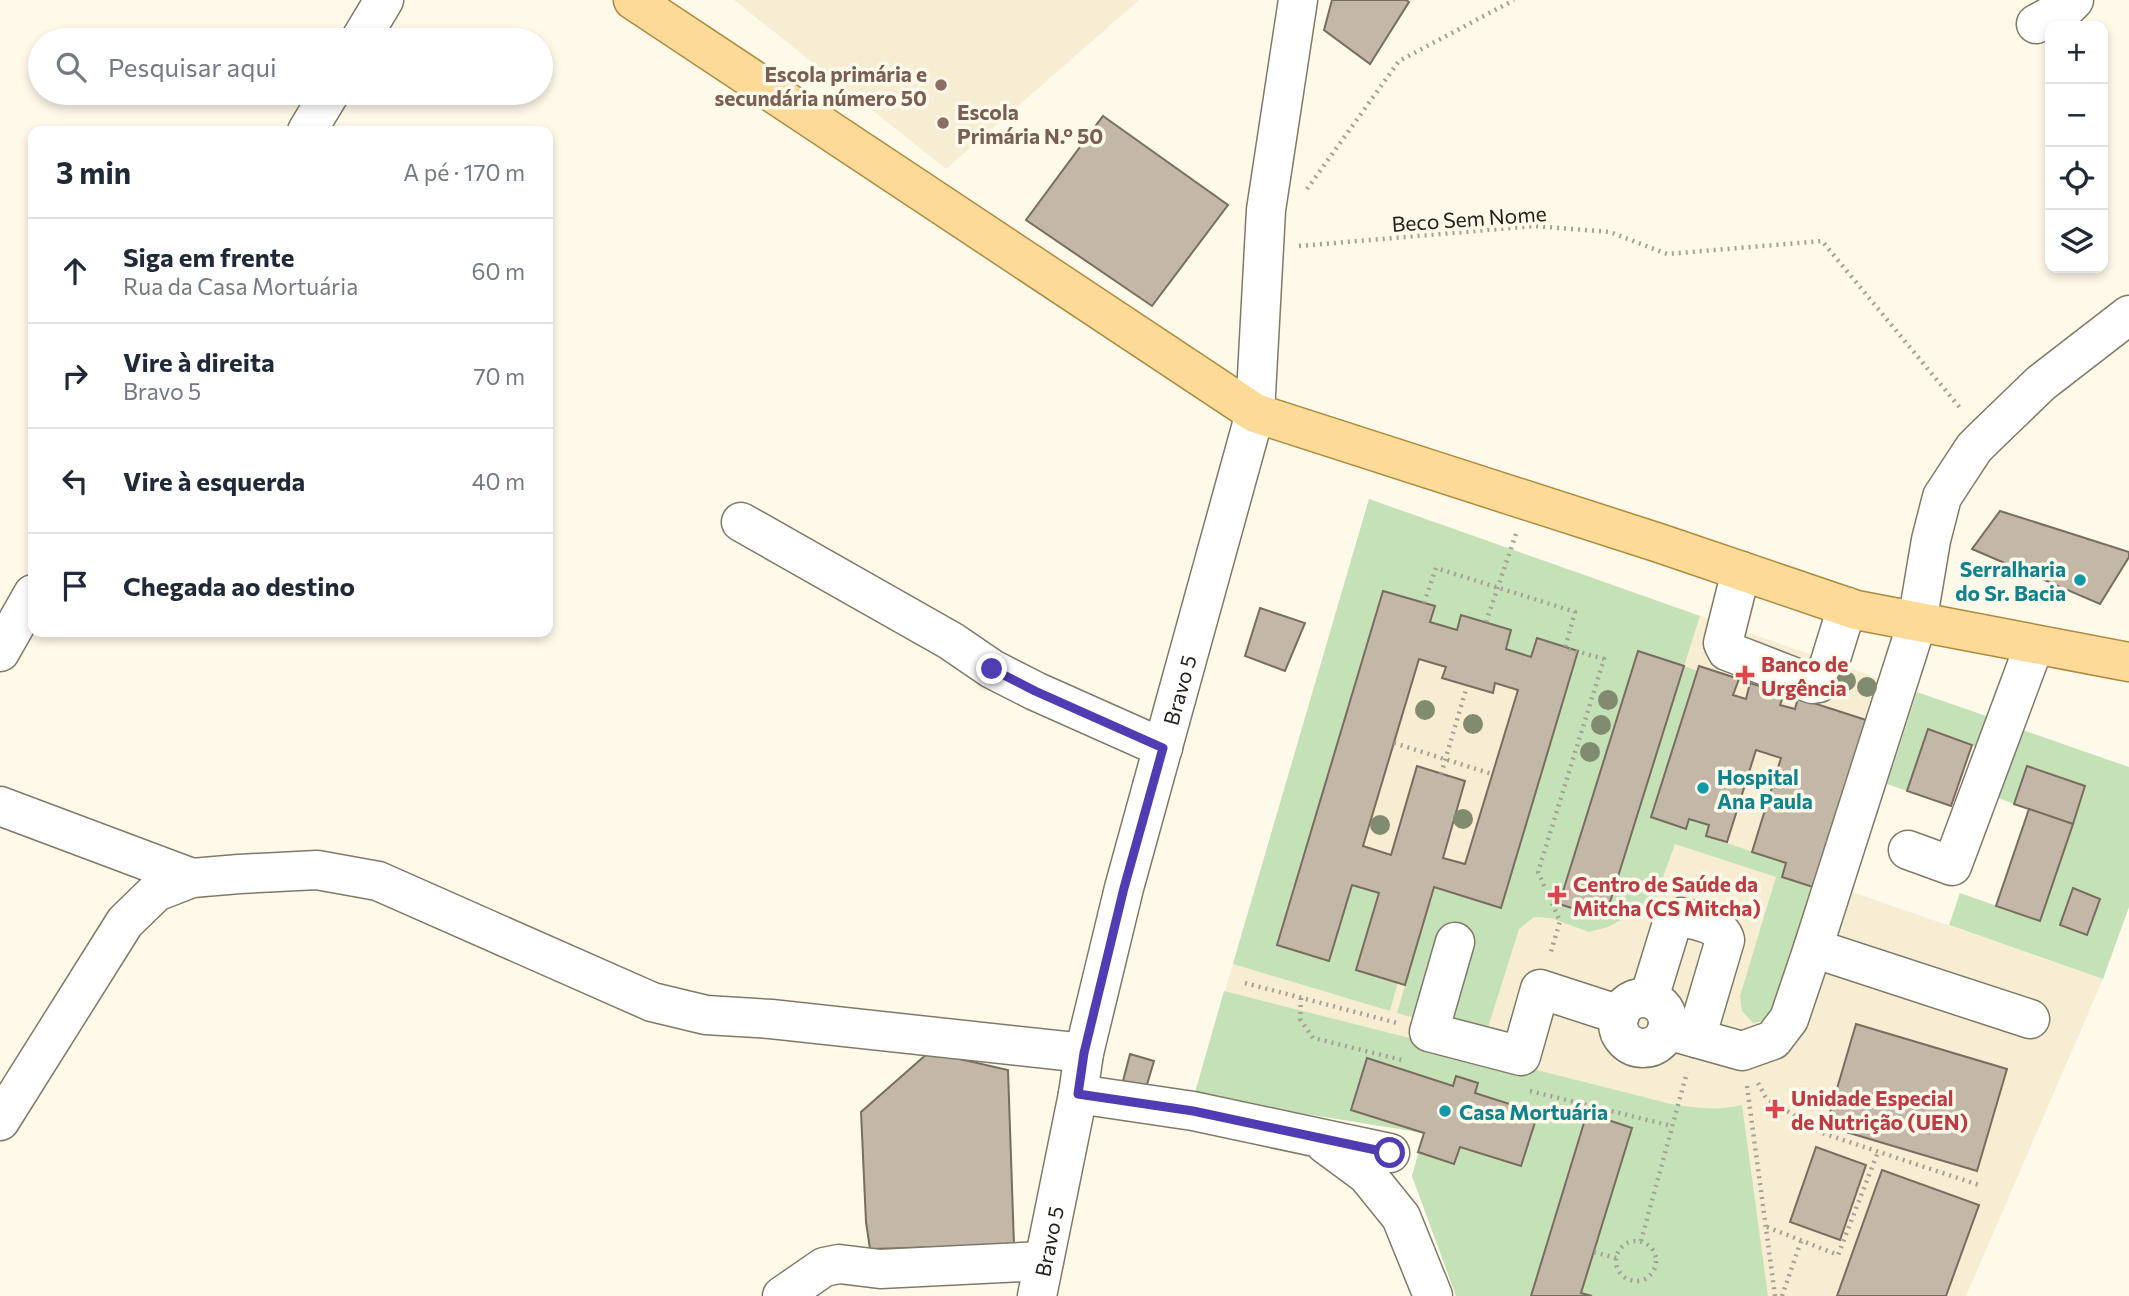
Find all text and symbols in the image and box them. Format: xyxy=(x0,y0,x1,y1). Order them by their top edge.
map controls xyxy=(2045,21,2108,273)
button: + xyxy=(2045,21,2108,84)
search box xyxy=(28,28,553,105)
icon: search xyxy=(52,48,90,86)
text: Pesquisar aqui xyxy=(108,51,277,82)
place label: Escola primária e secundária número 50 xyxy=(714,61,927,110)
marker: Escola primária e secundária número 50 xyxy=(933,77,949,93)
button: − xyxy=(2045,84,2108,147)
place label: Escola Primária N.º 50 xyxy=(957,99,1103,148)
marker: Escola Primária N.º 50 xyxy=(935,115,951,131)
button: locate xyxy=(2045,147,2108,210)
text: 3 min xyxy=(56,153,131,190)
text: A pé · 170 m xyxy=(403,158,525,186)
street label: Beco Sem Nome xyxy=(1391,200,1547,236)
button: layers xyxy=(2045,210,2108,273)
text: Siga em frente xyxy=(123,241,294,272)
icon: ahead xyxy=(56,252,94,290)
text: 60 m xyxy=(472,257,525,285)
text: Rua da Casa Mortuária xyxy=(123,272,358,300)
text: Vire à direita xyxy=(123,346,275,377)
icon: right xyxy=(56,357,94,395)
text: 70 m xyxy=(473,362,525,390)
text: Bravo 5 xyxy=(123,377,201,405)
icon: left xyxy=(56,462,94,500)
text: Vire à esquerda xyxy=(123,465,305,496)
text: 40 m xyxy=(472,467,525,495)
place label: Serralharia do Sr. Bacia xyxy=(1955,556,2066,605)
icon: arrive xyxy=(56,567,94,605)
text: Chegada ao destino xyxy=(123,570,355,601)
marker: Serralharia do Sr. Bacia xyxy=(2072,572,2088,588)
place label: Banco de Urgência xyxy=(1761,651,1848,700)
street label: Bravo 5 xyxy=(1157,652,1200,728)
route end xyxy=(976,653,1007,684)
marker: Banco de Urgência xyxy=(1735,665,1755,685)
place label: Hospital Ana Paula xyxy=(1717,764,1813,813)
marker: Hospital Ana Paula xyxy=(1695,780,1711,796)
place label: Centro de Saúde da Mitcha (CS Mitcha) xyxy=(1573,871,1761,920)
marker: Centro de Saúde da Mitcha (CS Mitcha) xyxy=(1547,885,1567,905)
place label: Unidade Especial de Nutrição (UEN) xyxy=(1791,1085,1968,1134)
place label: Casa Mortuária xyxy=(1459,1099,1608,1124)
marker: Unidade Especial de Nutrição (UEN) xyxy=(1765,1099,1785,1119)
marker: Casa Mortuária xyxy=(1437,1103,1453,1119)
route start xyxy=(1374,1137,1405,1168)
street label: Bravo 5 xyxy=(1029,1204,1068,1279)

